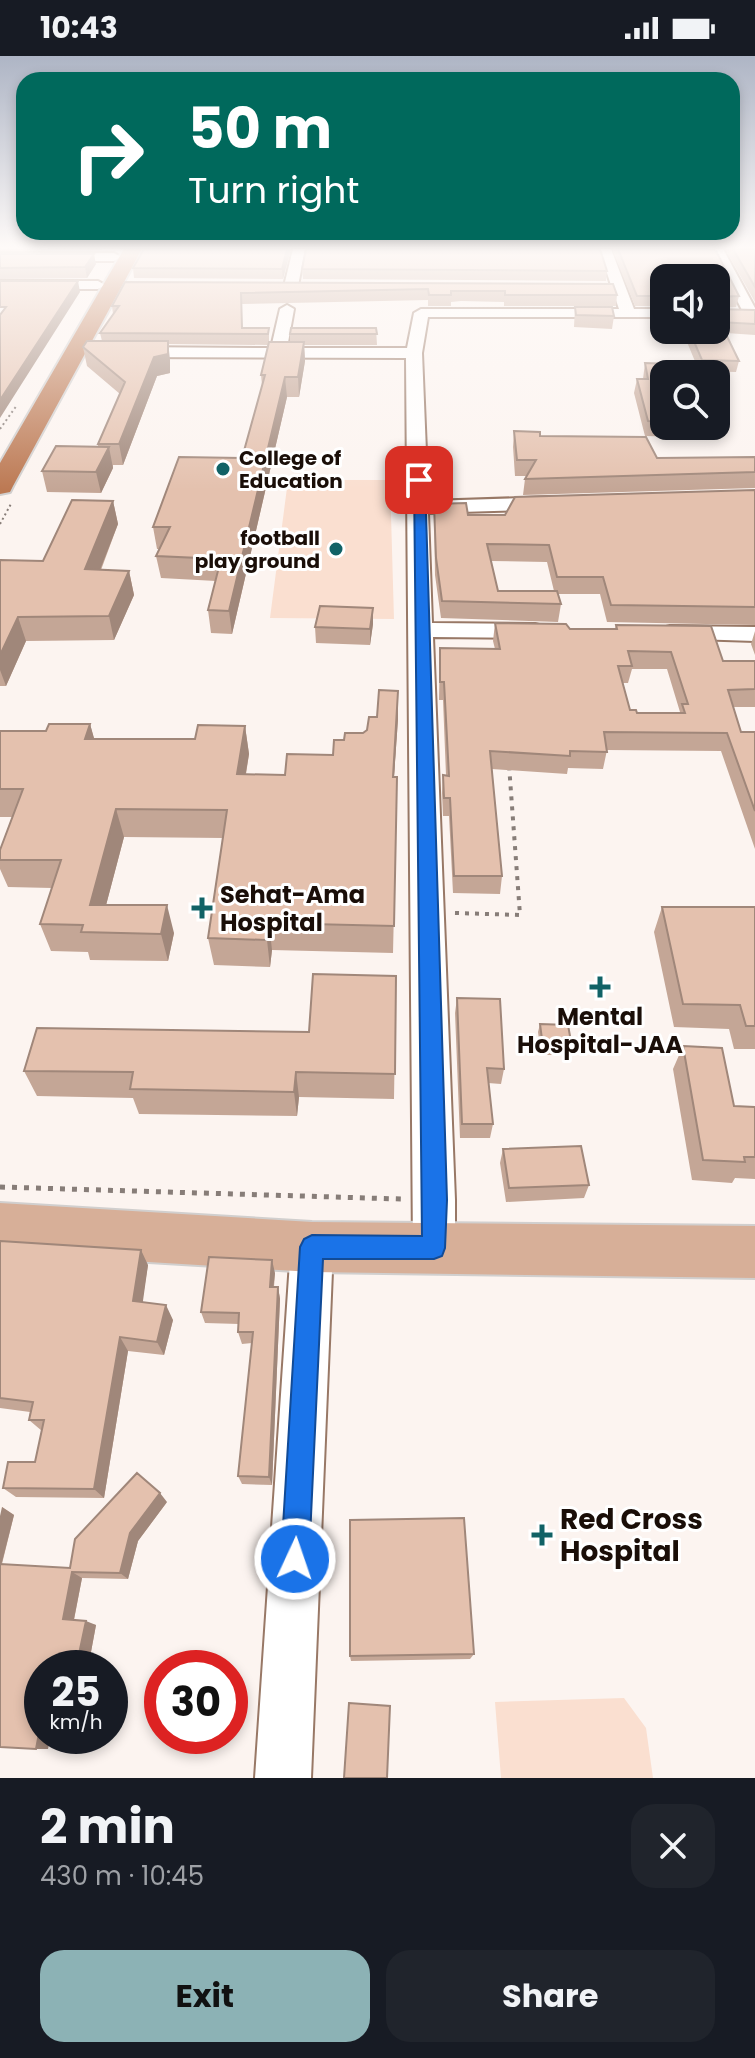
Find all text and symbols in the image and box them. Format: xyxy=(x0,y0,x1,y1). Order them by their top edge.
text: 10:43 xyxy=(40,6,118,49)
text: 50 m xyxy=(188,89,332,168)
icon: right xyxy=(56,104,160,208)
text: Turn right xyxy=(188,165,359,216)
map controls xyxy=(650,264,730,440)
button: sound xyxy=(650,264,730,344)
button: search xyxy=(650,360,730,440)
place label: College of Education xyxy=(239,444,343,495)
pin xyxy=(385,446,453,514)
icon: arrive xyxy=(397,458,441,502)
marker: College of Education xyxy=(214,460,232,478)
place label: football play ground xyxy=(195,524,320,575)
marker: football play ground xyxy=(327,540,345,558)
place label: Sehat-Ama Hospital xyxy=(220,878,365,939)
marker: Sehat-Ama Hospital xyxy=(191,897,213,919)
marker: Mental Hospital-JAA xyxy=(589,976,611,998)
place label: Mental Hospital-JAA xyxy=(517,1000,683,1061)
place label: Red Cross Hospital xyxy=(560,1500,703,1571)
position arrow xyxy=(253,1517,337,1601)
marker: Red Cross Hospital xyxy=(531,1524,553,1546)
speed limit sign: 30 xyxy=(144,1650,248,1754)
text: 25 xyxy=(52,1664,100,1720)
text: km/h xyxy=(49,1708,103,1736)
text: 2 min xyxy=(40,1793,175,1860)
button: close xyxy=(631,1804,715,1888)
text: 430 m · 10:45 xyxy=(40,1858,204,1894)
button: Exit xyxy=(40,1950,370,2042)
button: Share xyxy=(386,1950,715,2042)

